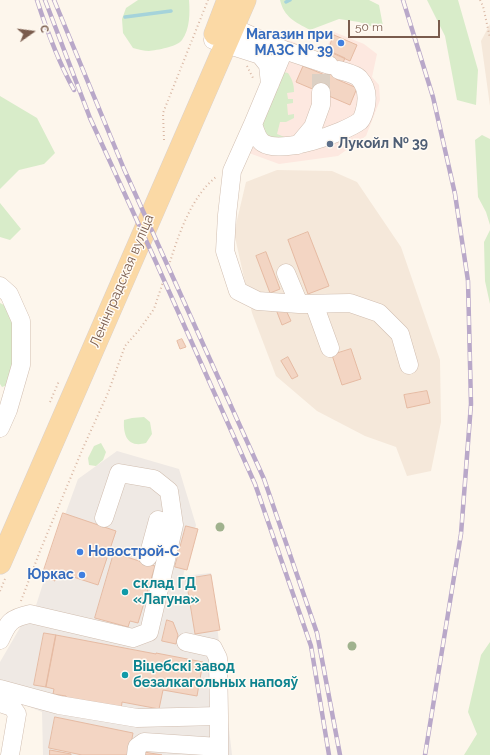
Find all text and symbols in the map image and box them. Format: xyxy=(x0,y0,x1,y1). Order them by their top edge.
north arrow xyxy=(12,12,52,52)
scale bar xyxy=(350,12,442,38)
text: 50 m xyxy=(355,20,383,34)
text: С xyxy=(37,24,51,34)
place label: Магазин при МАЗС № 39 xyxy=(246,27,333,60)
marker: Магазин при МАЗС № 39 xyxy=(336,38,346,48)
place label: Лукойл № 39 xyxy=(338,136,428,152)
marker: Лукойл № 39 xyxy=(325,139,335,149)
street label: Ленінградская вуліца xyxy=(86,212,158,350)
place label: Новострой-С xyxy=(88,544,179,560)
marker: Новострой-С xyxy=(75,547,85,557)
place label: Юркас xyxy=(27,567,74,583)
marker: Юркас xyxy=(77,570,87,580)
place label: склад ГД «Лагуна» xyxy=(133,576,200,608)
marker: склад ГД «Лагуна» xyxy=(120,587,130,597)
place label: Віцебскі завод безалкагольных напояў xyxy=(133,659,298,692)
marker: Віцебскі завод безалкагольных напояў xyxy=(120,670,130,680)

